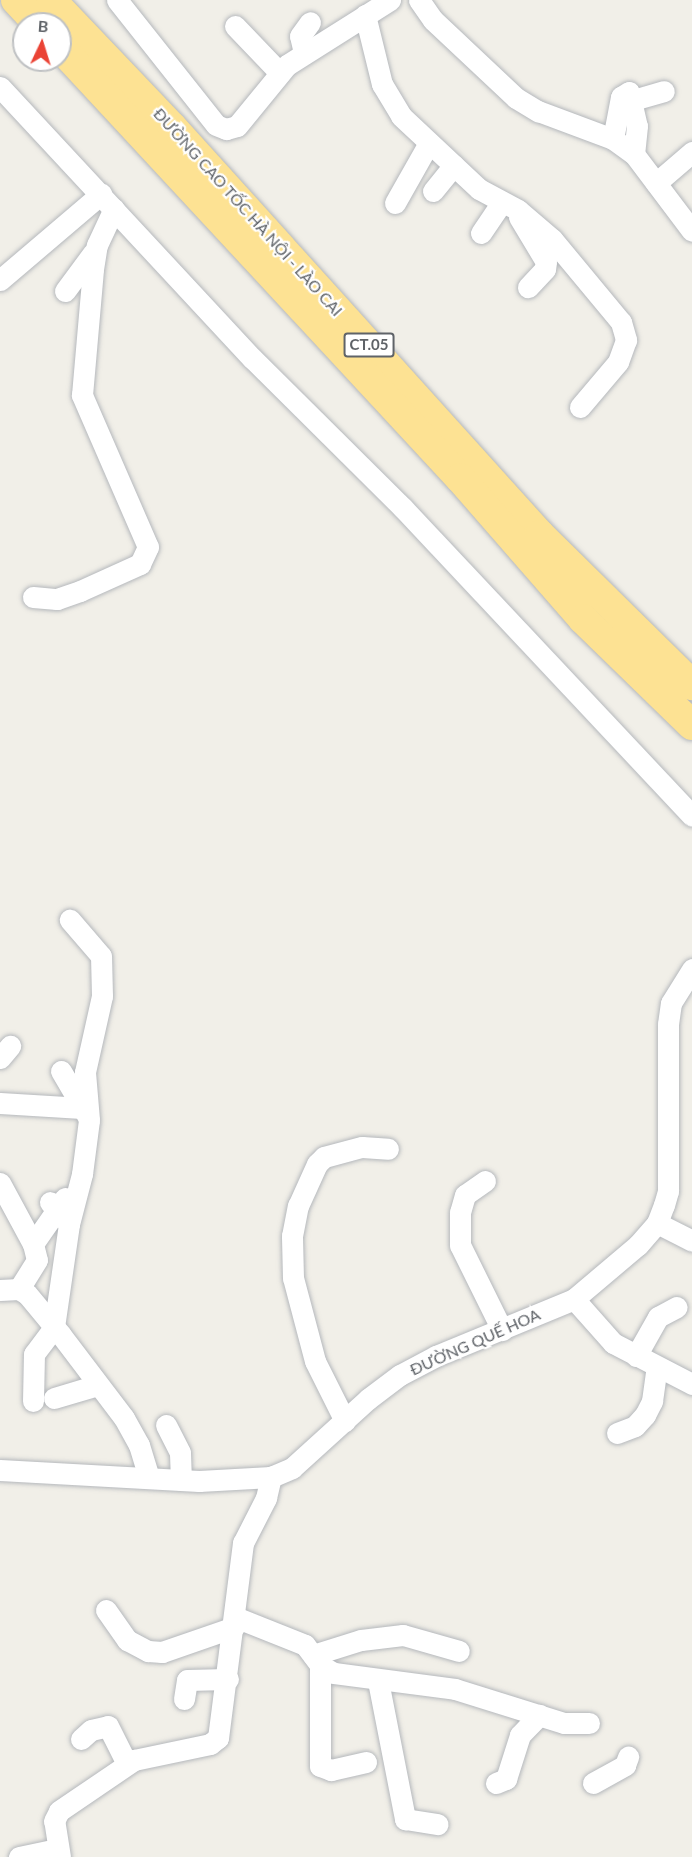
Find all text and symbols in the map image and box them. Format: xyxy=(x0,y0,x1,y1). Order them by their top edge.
north arrow xyxy=(12,12,72,72)
text: B xyxy=(37,16,49,35)
street label: ĐƯỜNG CAO TỐC HÀ NỘI - LÀO CAI xyxy=(149,104,347,320)
road number: CT.05 xyxy=(344,333,394,357)
street label: ĐƯỜNG QUẾ HOA xyxy=(407,1305,543,1379)

